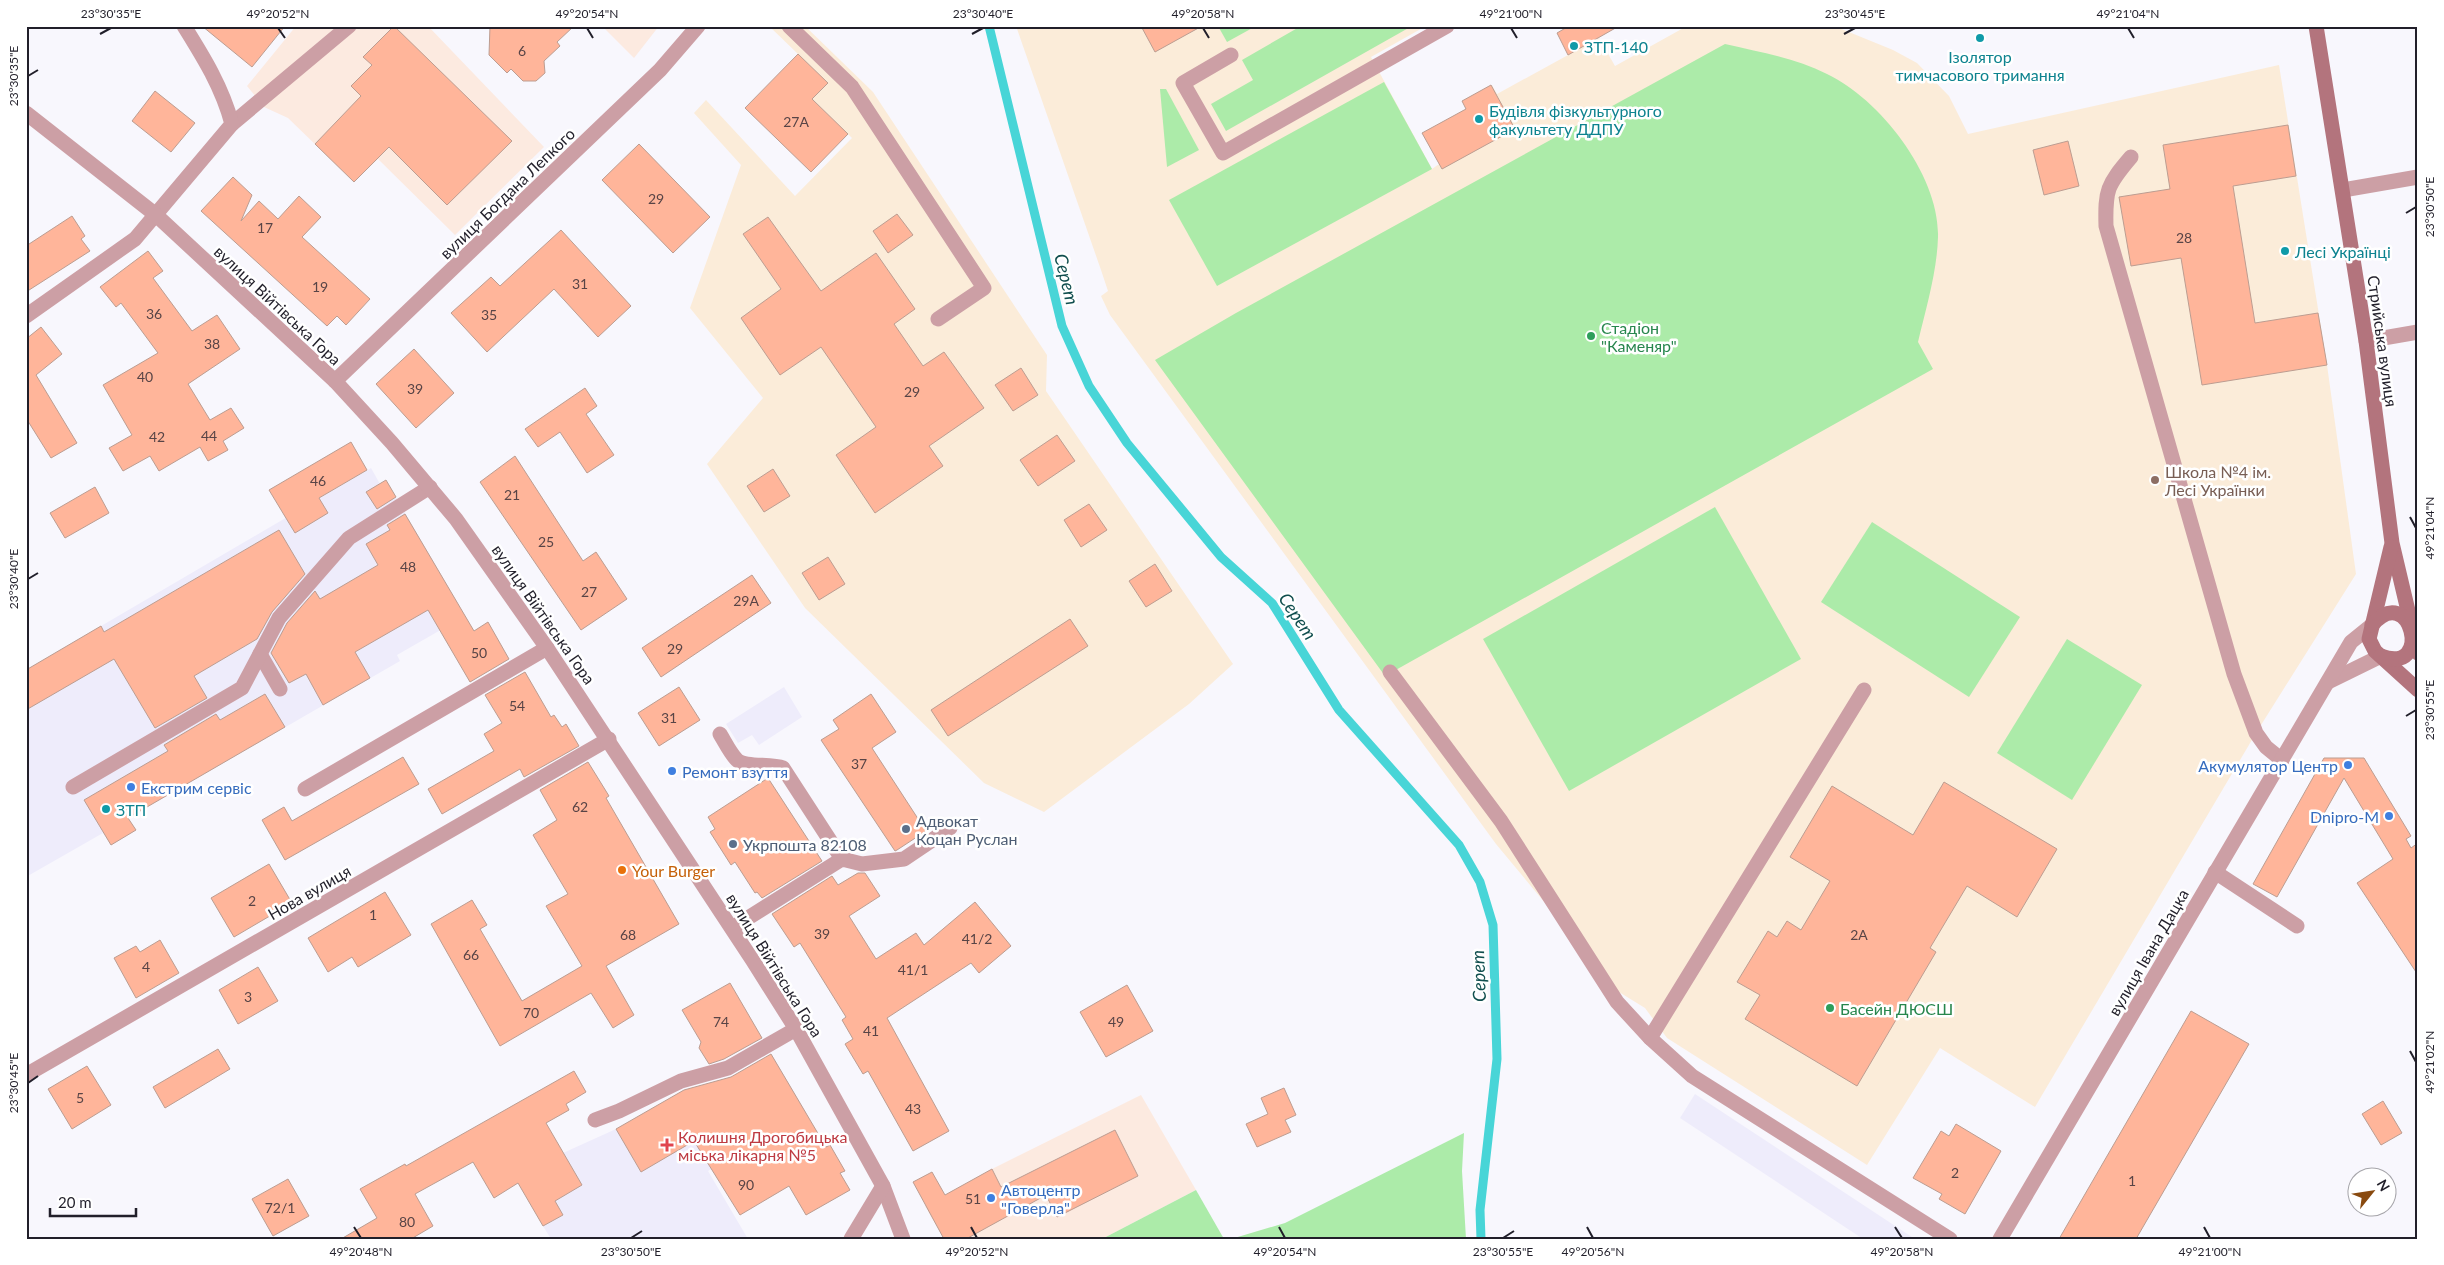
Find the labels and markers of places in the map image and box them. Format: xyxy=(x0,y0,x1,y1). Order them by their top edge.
marker: Ізолятор тимчасового тримання xyxy=(1974,32,1986,44)
place label: ЗТП-140 xyxy=(1584,37,1648,56)
marker: ЗТП-140 xyxy=(1568,40,1580,52)
place label: Ізолятор тимчасового тримання xyxy=(1895,47,2065,84)
place label: Будівля фізкультурного факультету ДДПУ xyxy=(1489,101,1662,138)
marker: Будівля фізкультурного факультету ДДПУ xyxy=(1473,113,1485,125)
place label: Лесі Українці xyxy=(2294,242,2391,261)
marker: Лесі Українці xyxy=(2279,245,2291,257)
place label: Стадіон "Каменяр" xyxy=(1601,318,1677,355)
marker: Стадіон "Каменяр" xyxy=(1585,330,1597,342)
place label: Школа №4 ім. Лесі Українки xyxy=(2164,462,2271,499)
marker: Школа №4 ім. Лесі Українки xyxy=(2149,474,2161,486)
place label: Акумулятор Центр xyxy=(2198,756,2338,775)
marker: Акумулятор Центр xyxy=(2342,759,2354,771)
place label: Ремонт взуття xyxy=(682,762,788,781)
marker: Ремонт взуття xyxy=(666,765,678,777)
place label: Екстрим сервіс xyxy=(141,778,252,797)
marker: Екстрим сервіс xyxy=(125,781,137,793)
place label: ЗТП xyxy=(116,800,146,819)
marker: ЗТП xyxy=(100,803,112,815)
place label: Dnipro-M xyxy=(2310,807,2379,826)
marker: Dnipro-M xyxy=(2383,810,2395,822)
place label: Адвокат Коцан Руслан xyxy=(916,811,1018,848)
marker: Адвокат Коцан Руслан xyxy=(900,823,912,835)
place label: Укрпошта 82108 xyxy=(743,835,867,854)
marker: Укрпошта 82108 xyxy=(727,838,739,850)
place label: Your Burger xyxy=(632,861,715,880)
marker: Your Burger xyxy=(616,864,628,876)
place label: Басейн ДЮСШ xyxy=(1840,999,1953,1018)
marker: Басейн ДЮСШ xyxy=(1824,1002,1836,1014)
place label: Колишня Дрогобицька міська лікарня №5 xyxy=(678,1127,848,1164)
marker: Колишня Дрогобицька міська лікарня №5 xyxy=(660,1138,674,1152)
place label: Автоцентр "Говерла" xyxy=(1001,1180,1080,1217)
marker: Автоцентр "Говерла" xyxy=(985,1192,997,1204)

